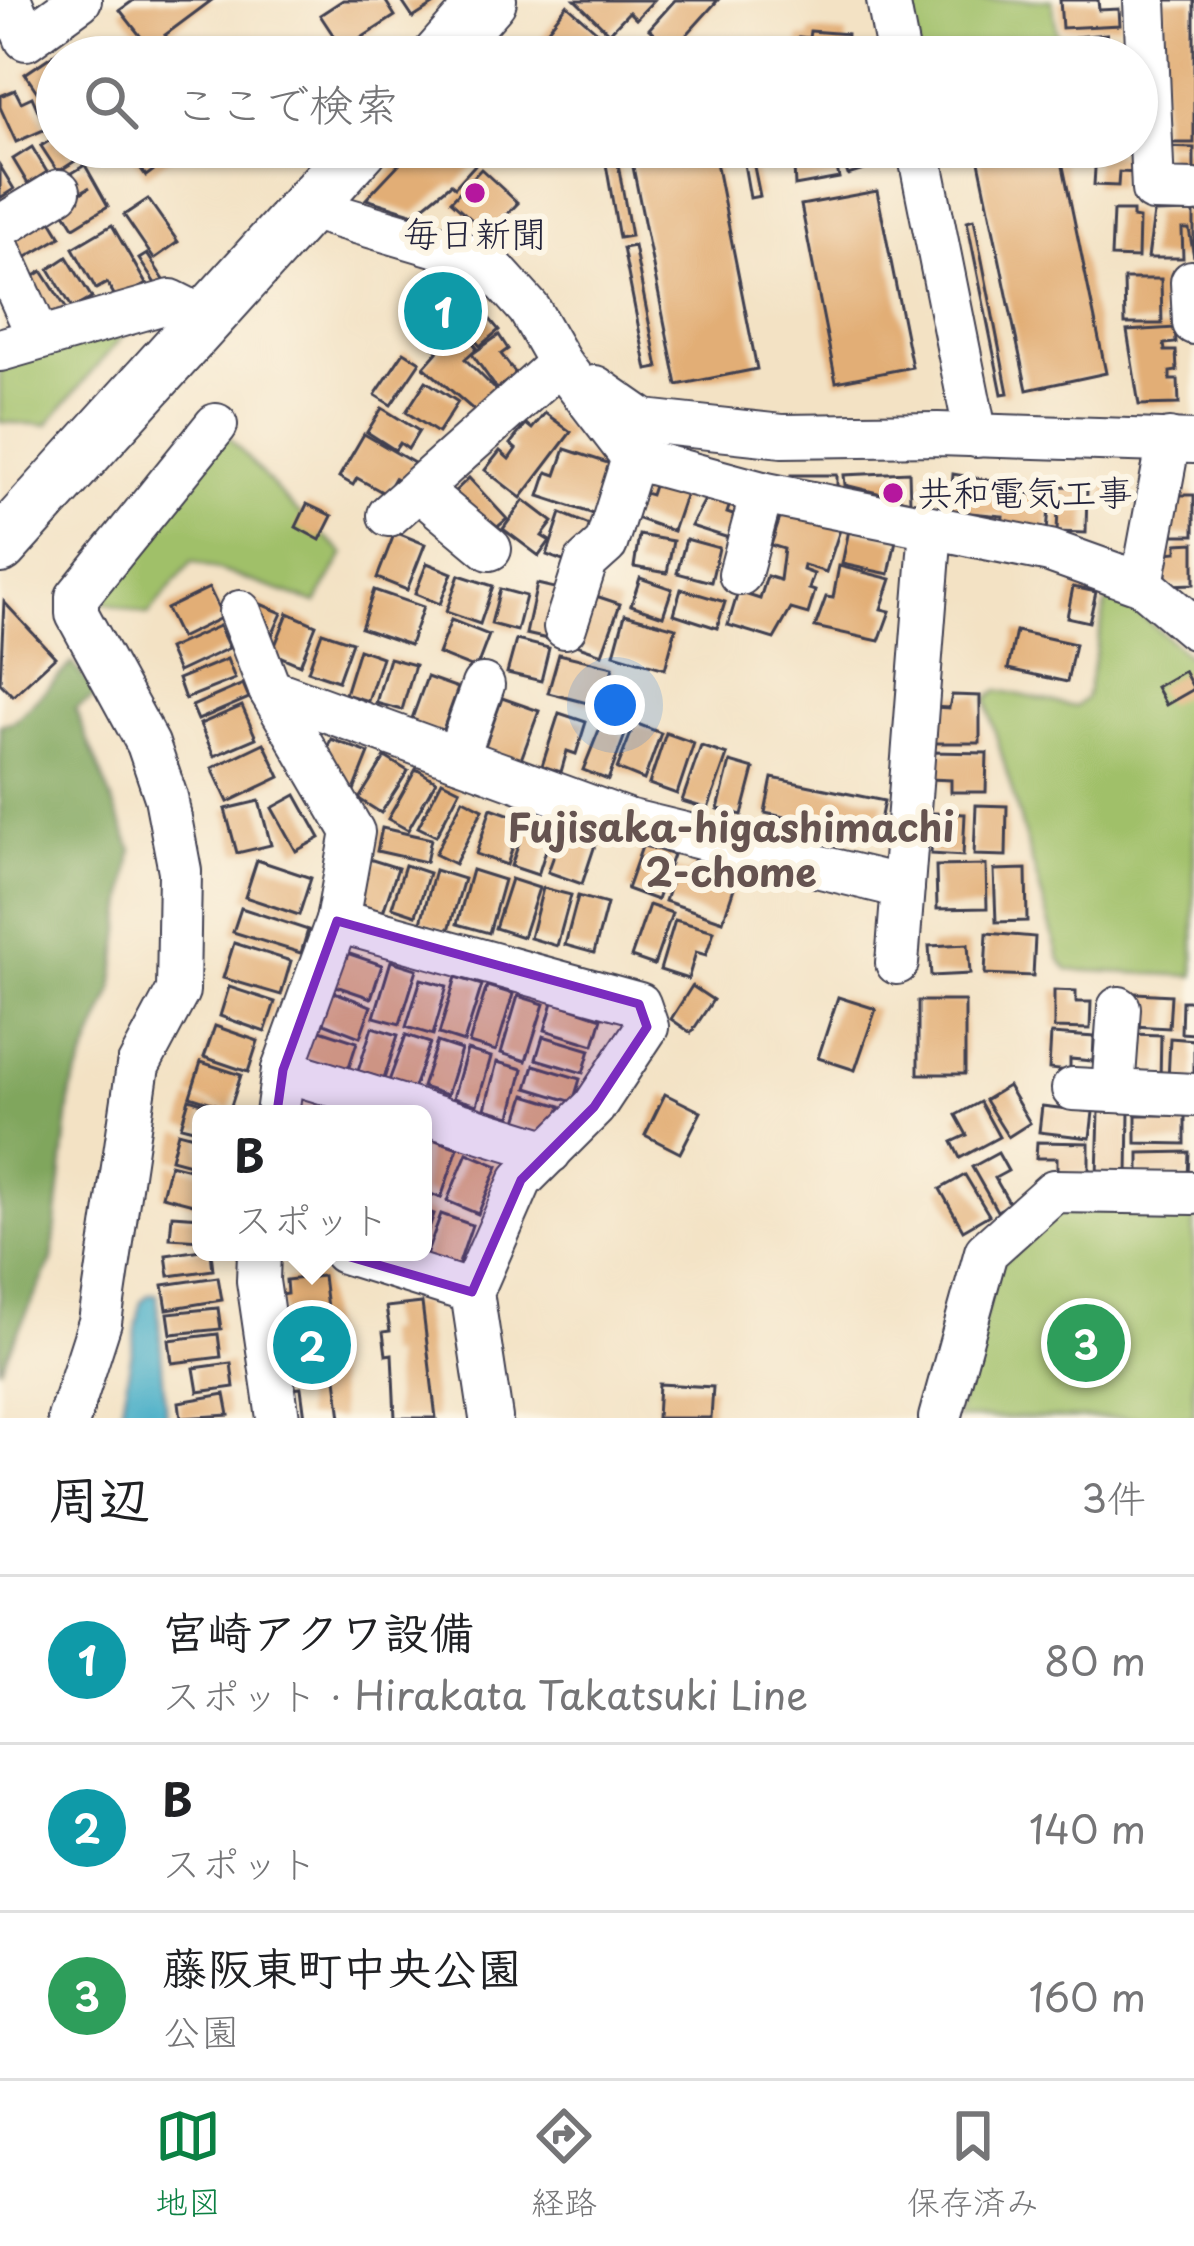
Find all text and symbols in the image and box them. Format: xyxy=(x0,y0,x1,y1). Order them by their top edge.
search box xyxy=(36,36,1158,168)
text: ここで検索 xyxy=(174,68,399,136)
icon: search xyxy=(78,69,144,135)
marker: 毎日新聞 xyxy=(462,180,488,206)
place label: 毎日新聞 xyxy=(403,205,547,259)
pin: 1 xyxy=(404,266,482,356)
place label: 共和電気工事 xyxy=(917,464,1133,518)
marker: 共和電気工事 xyxy=(880,480,906,506)
your location xyxy=(585,675,645,735)
district label: Fujisaka-higashimachi 2-chome xyxy=(507,796,955,900)
popup xyxy=(192,1105,432,1261)
text: B xyxy=(234,1120,265,1188)
text: スポット xyxy=(234,1188,390,1247)
pin: 3 xyxy=(1047,1298,1125,1388)
pin: 2 xyxy=(273,1300,351,1390)
text: 周辺 xyxy=(48,1458,150,1535)
text: 3件 xyxy=(1081,1467,1146,1526)
text: 宮崎アクワ設備 xyxy=(162,1596,474,1664)
text: 1 xyxy=(78,1630,96,1689)
text: 80 m xyxy=(1044,1630,1146,1689)
text: スポット · Hirakata Takatsuki Line xyxy=(162,1664,808,1723)
text: B xyxy=(162,1764,193,1832)
text: 2 xyxy=(73,1798,101,1857)
text: 140 m xyxy=(1029,1798,1146,1857)
text: スポット xyxy=(162,1832,318,1891)
text: 藤阪東町中央公園 xyxy=(162,1932,522,2000)
text: 3 xyxy=(74,1966,100,2025)
text: 160 m xyxy=(1029,1966,1146,2025)
text: 公園 xyxy=(162,2000,240,2059)
tab: 地図 xyxy=(155,2103,221,2225)
tab: 経路 xyxy=(531,2103,597,2225)
tab: 保存済み xyxy=(907,2103,1039,2225)

